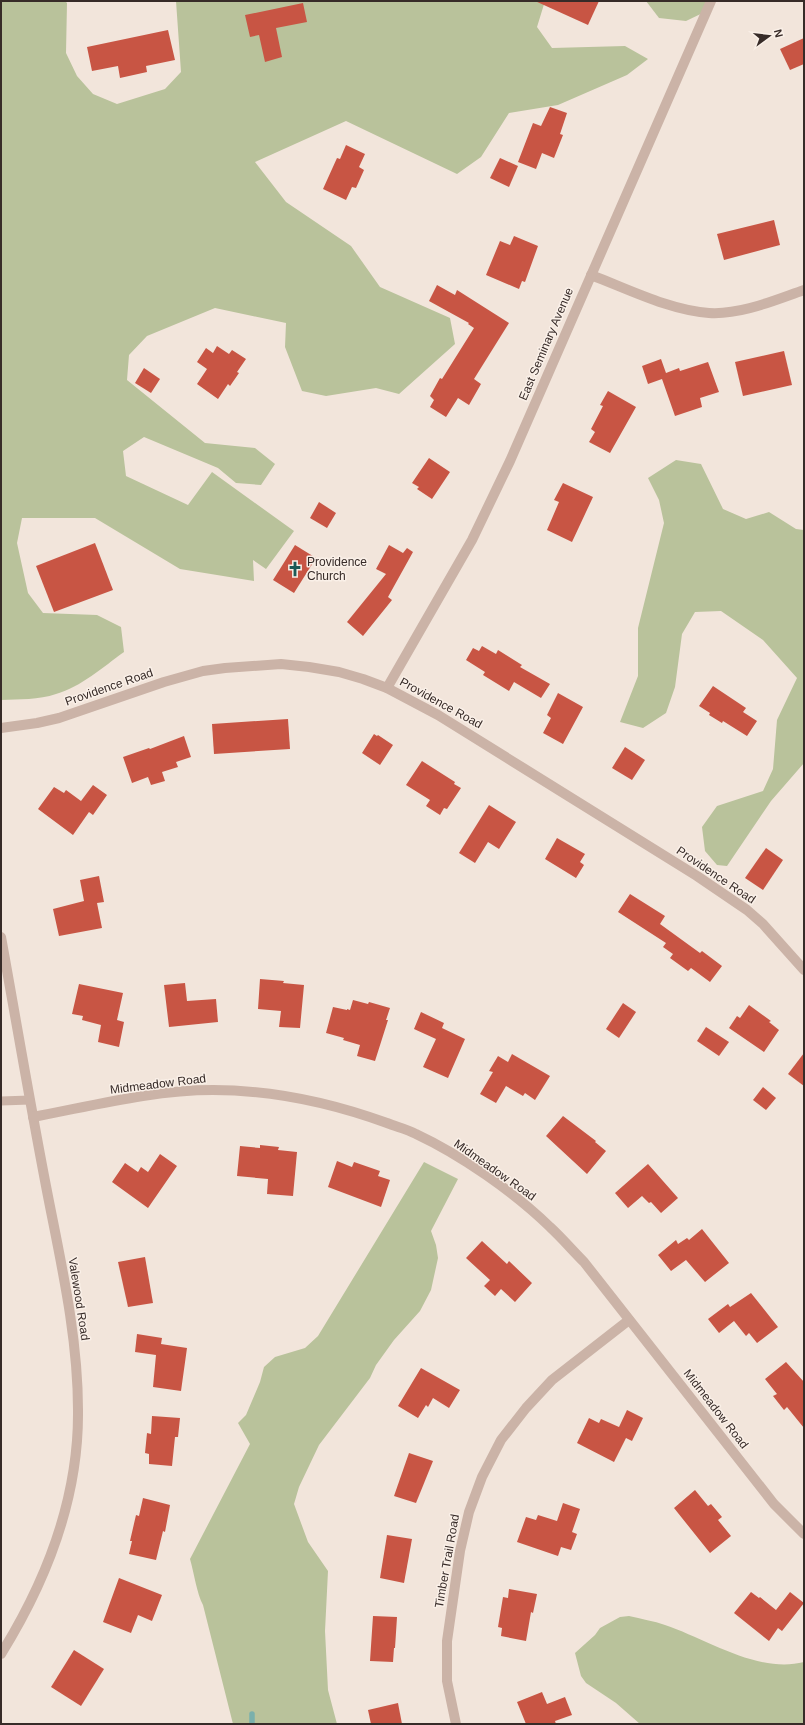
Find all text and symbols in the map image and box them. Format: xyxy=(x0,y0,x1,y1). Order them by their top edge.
north arrow xyxy=(749,16,789,56)
text: N xyxy=(772,28,785,39)
street label: East Seminary Avenue xyxy=(516,285,576,403)
place label: Providence Church xyxy=(307,555,367,583)
church icon: Providence Church xyxy=(286,560,304,578)
street label: Providence Road xyxy=(63,665,155,709)
street label: Providence Road xyxy=(397,675,485,731)
street label: Providence Road xyxy=(674,843,758,907)
street label: Midmeadow Road xyxy=(109,1071,207,1097)
street label: Midmeadow Road xyxy=(451,1137,539,1203)
street label: Valewood Road xyxy=(66,1256,92,1342)
street label: Midmeadow Road xyxy=(681,1367,751,1451)
street label: Timber Trail Road xyxy=(432,1513,462,1609)

